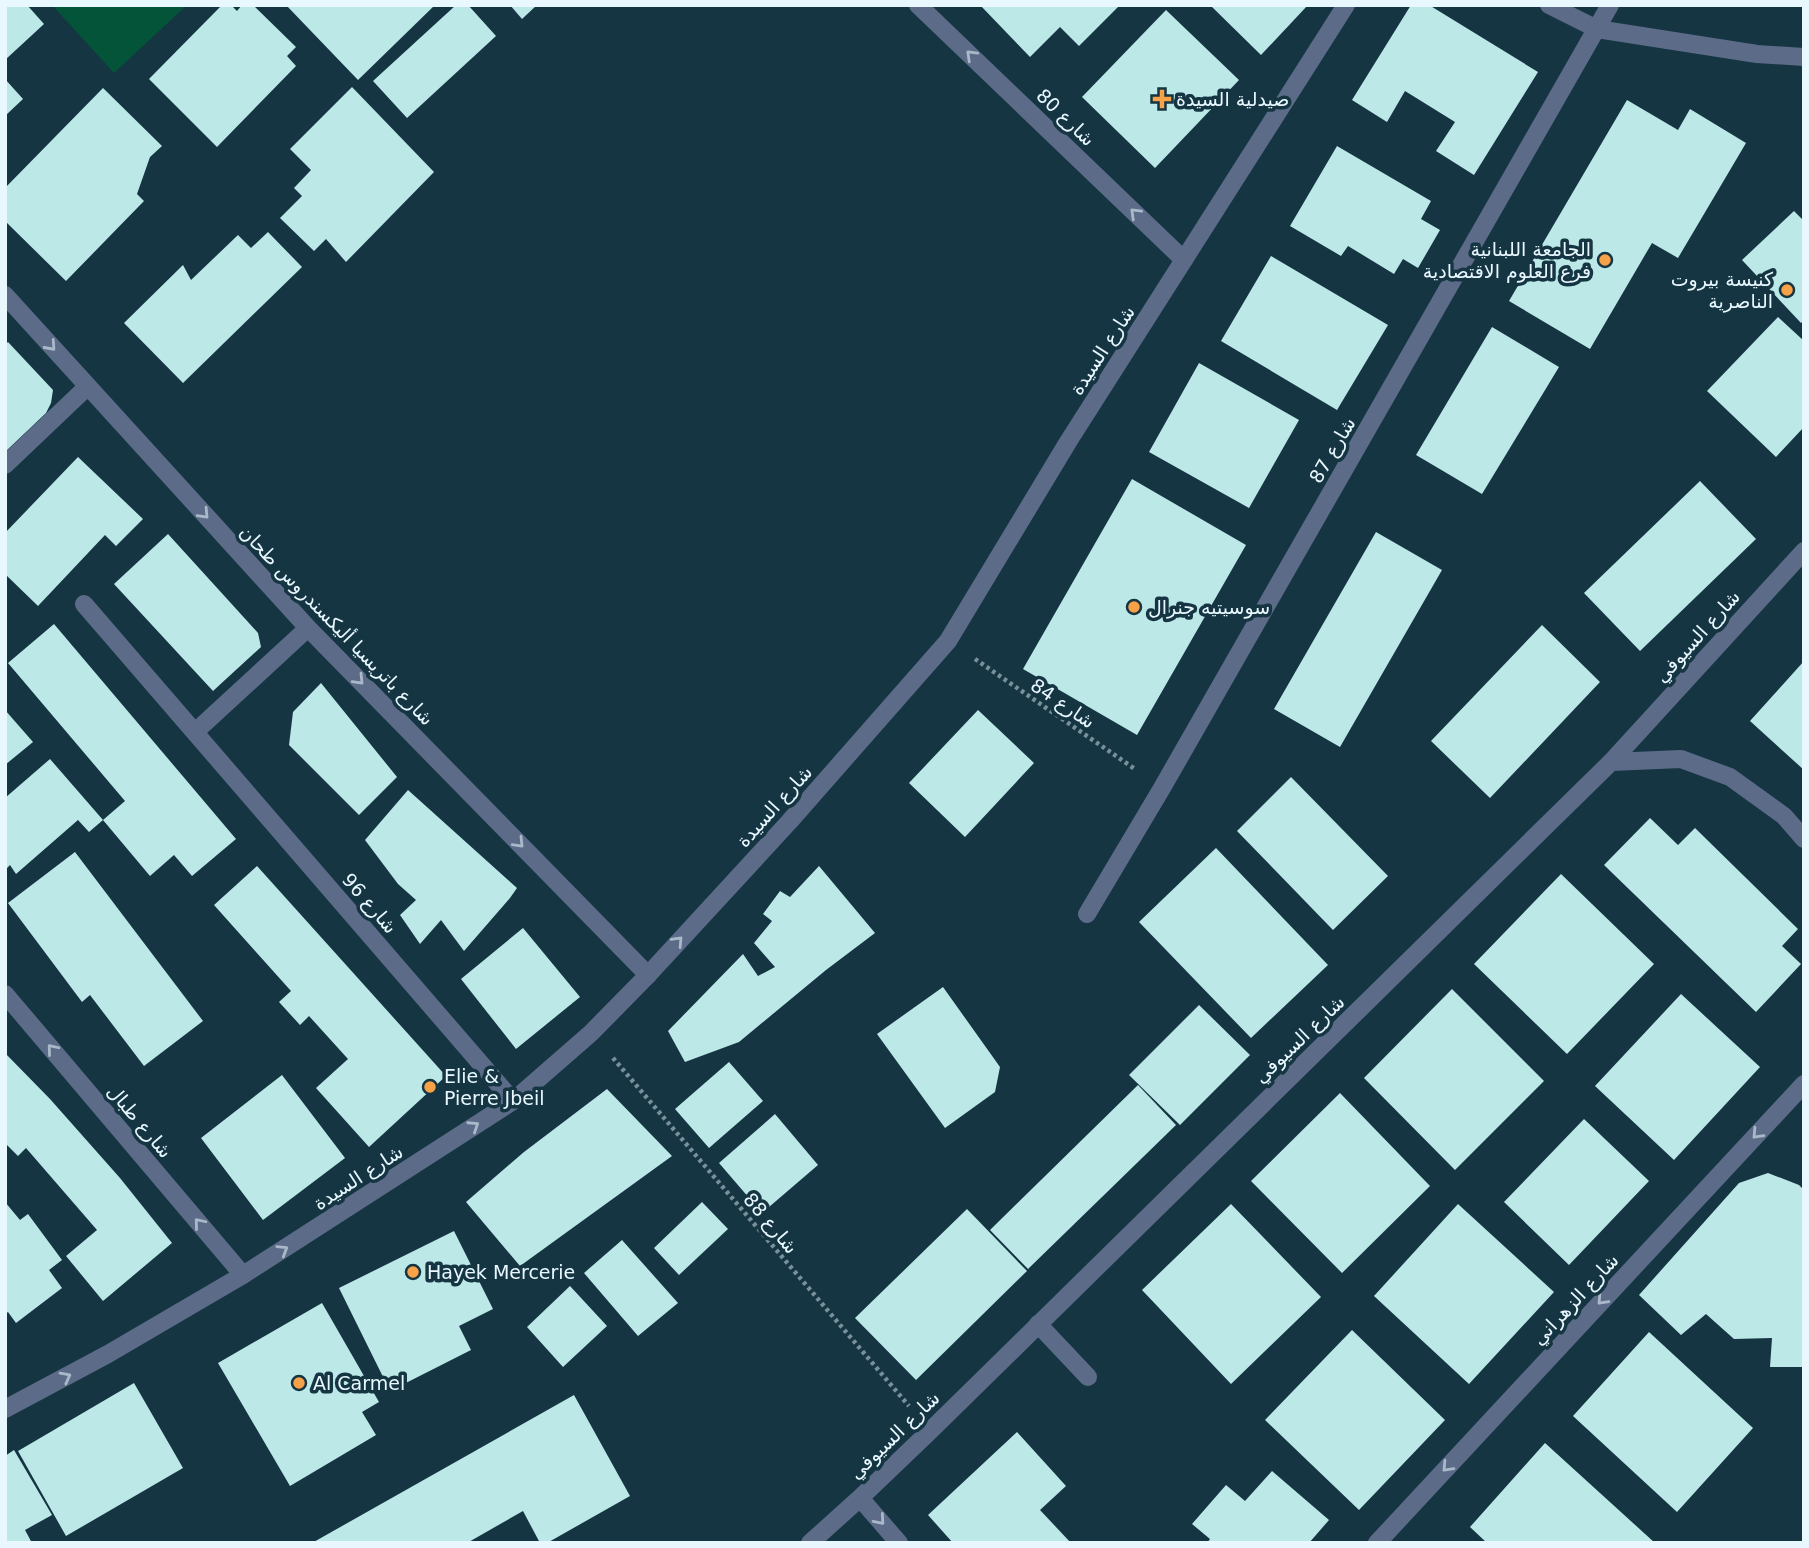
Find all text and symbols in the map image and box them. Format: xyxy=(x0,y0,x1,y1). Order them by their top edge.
one-way arrow xyxy=(966,51,979,64)
street label: شارع 80 xyxy=(1032,84,1100,151)
place label: صيدلية السيدة xyxy=(1176,88,1289,110)
marker: صيدلية السيدة xyxy=(1154,91,1170,107)
one-way arrow xyxy=(1130,208,1143,221)
place label: الجامعة اللبنانية فرع العلوم الاقتصادية xyxy=(1423,238,1591,283)
marker: الجامعة اللبنانية فرع العلوم الاقتصادية xyxy=(1597,252,1613,268)
place label: كنيسة بيروت الناصرية xyxy=(1671,268,1774,313)
marker: كنيسة بيروت الناصرية xyxy=(1779,282,1795,298)
street label: شارع السيدة xyxy=(1065,301,1140,399)
one-way arrow xyxy=(43,338,55,351)
street label: شارع 87 xyxy=(1304,413,1361,487)
one-way arrow xyxy=(196,506,208,519)
street label: شارع باتريسيا أليكسندروس طحان xyxy=(235,520,439,730)
street label: شارع السيوفي xyxy=(1650,585,1745,687)
place label: سوسيتيه جنرال xyxy=(1148,596,1270,619)
marker: سوسيتيه جنرال xyxy=(1126,599,1142,615)
one-way arrow xyxy=(351,672,364,685)
street label: شارع 84 xyxy=(1026,674,1099,733)
street label: شارع السيدة xyxy=(732,761,817,852)
one-way arrow xyxy=(510,835,523,848)
street label: شارع 96 xyxy=(337,868,402,938)
one-way arrow xyxy=(670,936,683,949)
street label: شارع السيوفي xyxy=(1249,991,1349,1088)
one-way arrow xyxy=(48,1045,60,1058)
place label: Elie & Pierre Jbeil xyxy=(444,1065,545,1109)
marker: Elie & Pierre Jbeil xyxy=(422,1079,438,1095)
street label: شارع طبال xyxy=(102,1080,177,1163)
one-way arrow xyxy=(467,1122,480,1135)
one-way arrow xyxy=(1753,1126,1766,1139)
street label: شارع السيدة xyxy=(309,1140,407,1215)
street label: شارع 88 xyxy=(739,1188,803,1258)
one-way arrow xyxy=(195,1219,207,1232)
one-way arrow xyxy=(276,1245,289,1258)
street label: شارع الزهراني xyxy=(1527,1249,1624,1350)
place label: Hayek Mercerie xyxy=(427,1261,575,1283)
marker: Hayek Mercerie xyxy=(405,1264,421,1280)
one-way arrow xyxy=(1598,1292,1611,1305)
one-way arrow xyxy=(58,1371,71,1385)
place label: Al Carmel xyxy=(313,1372,405,1394)
marker: Al Carmel xyxy=(291,1375,307,1391)
street label: شارع السيوفي xyxy=(844,1387,944,1484)
one-way arrow xyxy=(1443,1459,1456,1472)
one-way arrow xyxy=(872,1512,884,1525)

